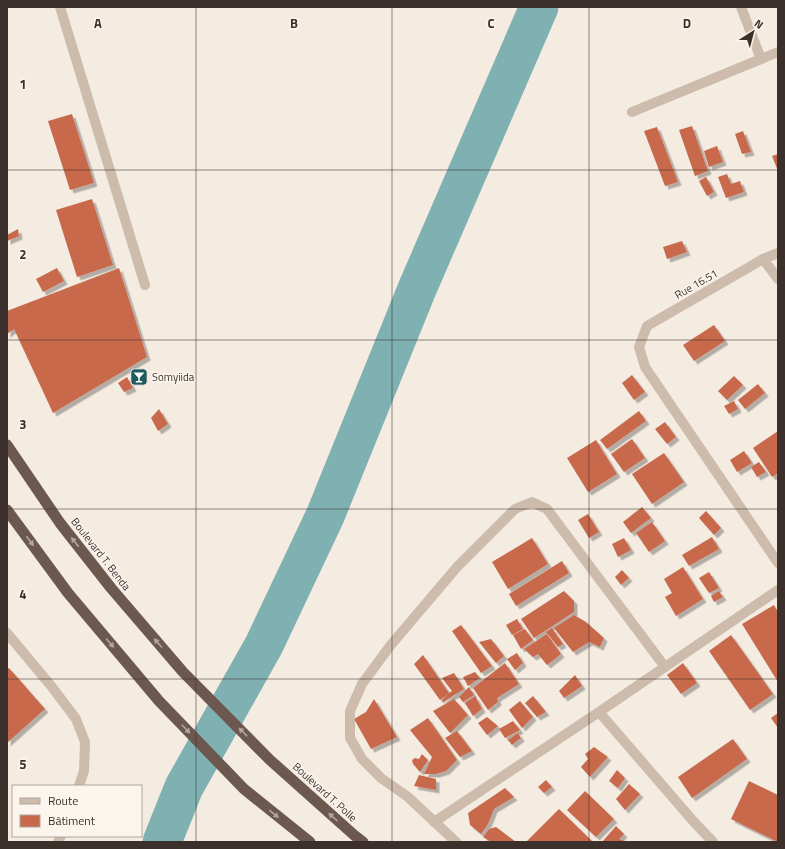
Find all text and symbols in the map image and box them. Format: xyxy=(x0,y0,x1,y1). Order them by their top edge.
north arrow xyxy=(733,12,773,52)
text: A xyxy=(94,13,102,33)
text: B xyxy=(290,13,298,33)
text: C xyxy=(487,13,495,33)
text: D xyxy=(683,13,691,33)
text: N xyxy=(751,15,767,33)
text: 1 xyxy=(19,74,27,94)
text: 2 xyxy=(19,244,27,264)
street label: Rue 16.51 xyxy=(671,265,721,303)
bar icon: Somyiida xyxy=(129,367,149,387)
place label: Somyiida xyxy=(152,369,195,385)
text: 3 xyxy=(19,414,27,434)
street label: Boulevard T. Benda xyxy=(67,514,135,594)
one-way arrow xyxy=(25,536,34,547)
one-way arrow xyxy=(71,537,80,548)
text: 4 xyxy=(19,584,27,604)
one-way arrow xyxy=(106,638,115,649)
one-way arrow xyxy=(154,638,163,647)
one-way arrow xyxy=(181,724,191,734)
one-way arrow xyxy=(238,727,248,737)
text: 5 xyxy=(19,754,27,774)
street label: Boulevard T. Polle xyxy=(289,759,361,826)
legend xyxy=(12,785,142,837)
text: Route xyxy=(48,791,78,810)
one-way arrow xyxy=(269,809,280,818)
text: Bâtiment xyxy=(48,811,96,830)
one-way arrow xyxy=(328,812,339,821)

